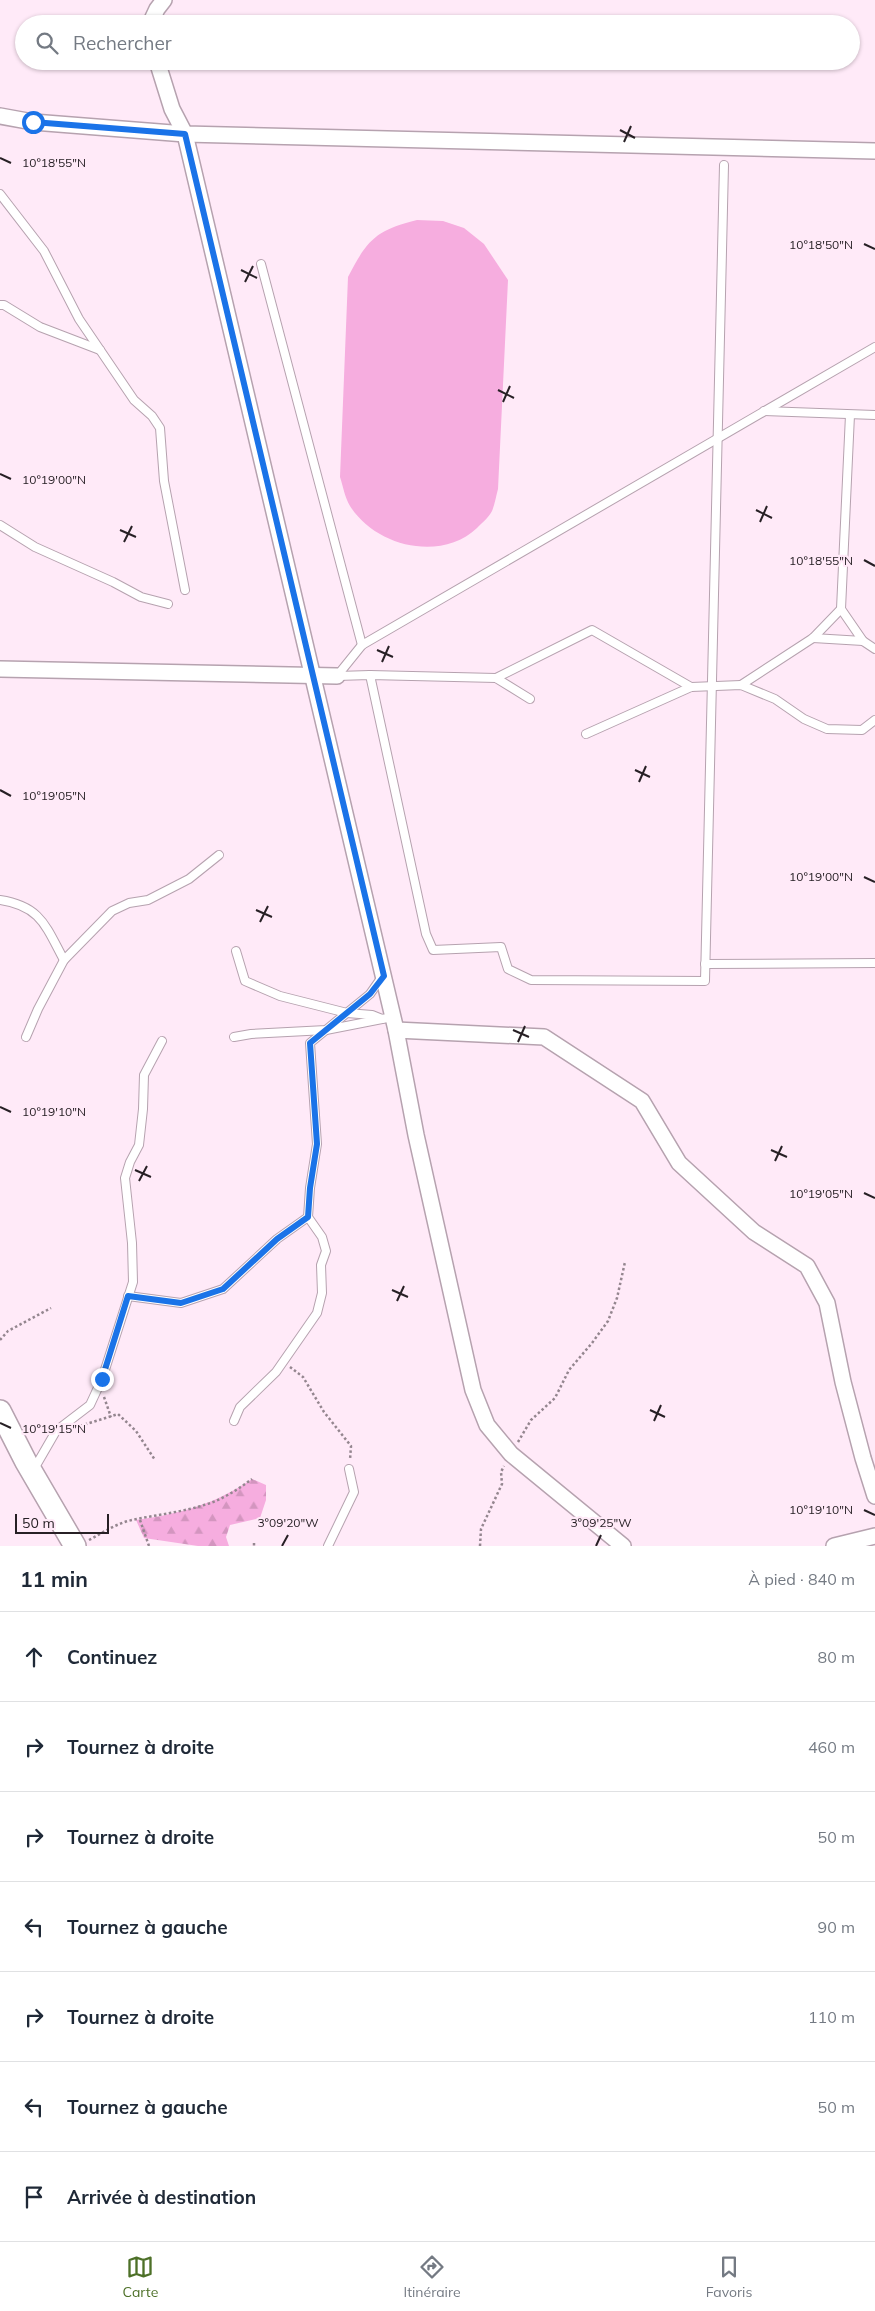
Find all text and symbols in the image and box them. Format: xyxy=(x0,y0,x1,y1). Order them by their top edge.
search box xyxy=(15,15,860,70)
icon: search xyxy=(33,29,61,57)
text: Rechercher xyxy=(73,31,172,55)
route start xyxy=(22,111,45,134)
text: 10°18'55"N xyxy=(22,155,86,170)
text: 10°18'50"N xyxy=(789,237,853,252)
text: 10°19'00"N xyxy=(22,472,86,487)
text: 10°18'55"N xyxy=(789,553,853,568)
text: 10°19'05"N xyxy=(22,788,86,803)
text: 10°19'00"N xyxy=(789,869,853,884)
text: 10°19'10"N xyxy=(22,1104,86,1119)
text: 10°19'05"N xyxy=(789,1186,853,1201)
route end xyxy=(91,1368,114,1391)
text: 10°19'15"N xyxy=(22,1421,86,1436)
text: 10°19'10"N xyxy=(789,1502,853,1517)
scale bar xyxy=(15,1511,109,1534)
text: 50 m xyxy=(22,1514,55,1532)
text: 3°09'20"W xyxy=(257,1515,319,1530)
text: 3°09'25"W xyxy=(570,1515,632,1530)
text: 11 min xyxy=(20,1566,88,1592)
text: À pied · 840 m xyxy=(748,1569,855,1589)
icon: ahead xyxy=(20,1643,48,1671)
text: Continuez xyxy=(67,1645,157,1669)
text: 80 m xyxy=(818,1647,855,1667)
icon: right xyxy=(20,1733,48,1761)
text: Tournez à droite xyxy=(67,1735,214,1759)
text: 460 m xyxy=(808,1737,855,1757)
icon: right xyxy=(20,1823,48,1851)
text: Tournez à droite xyxy=(67,1825,214,1849)
text: 50 m xyxy=(818,1827,855,1847)
icon: left xyxy=(20,1913,48,1941)
text: Tournez à gauche xyxy=(67,1915,228,1939)
text: 90 m xyxy=(818,1917,855,1937)
icon: right xyxy=(20,2003,48,2031)
text: Tournez à droite xyxy=(67,2005,214,2029)
text: 110 m xyxy=(808,2007,855,2027)
icon: left xyxy=(20,2093,48,2121)
text: Tournez à gauche xyxy=(67,2095,228,2119)
text: 50 m xyxy=(818,2097,855,2117)
icon: arrive xyxy=(20,2183,48,2211)
text: Arrivée à destination xyxy=(67,2185,256,2209)
tab: Carte xyxy=(123,2253,158,2301)
tab: Itinéraire xyxy=(404,2253,461,2301)
tab: Favoris xyxy=(706,2253,752,2301)

